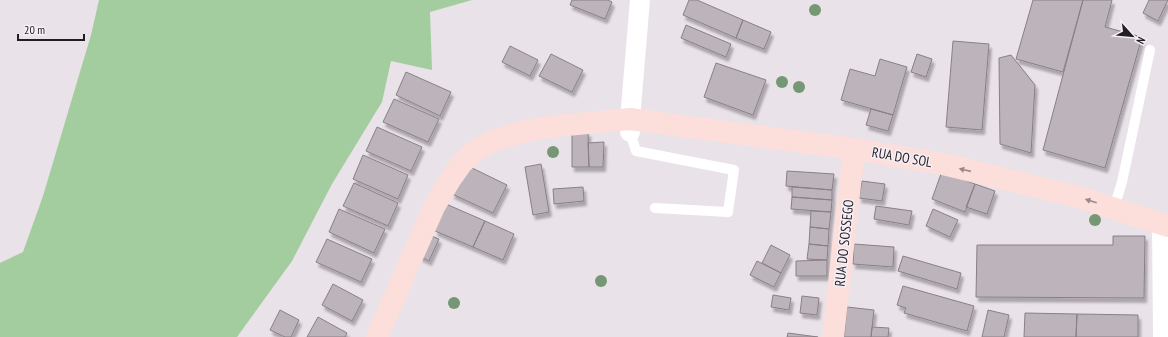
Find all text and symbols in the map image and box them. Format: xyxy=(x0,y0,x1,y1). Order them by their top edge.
scale bar xyxy=(18,16,84,42)
north arrow xyxy=(1112,16,1152,56)
text: 20 m xyxy=(24,22,45,37)
text: N xyxy=(1133,35,1148,46)
street label: RUA DO SOL xyxy=(871,143,934,171)
one-way arrow xyxy=(959,166,971,172)
street label: RUA DO SOSSEGO xyxy=(830,198,858,287)
one-way arrow xyxy=(1085,198,1097,204)

